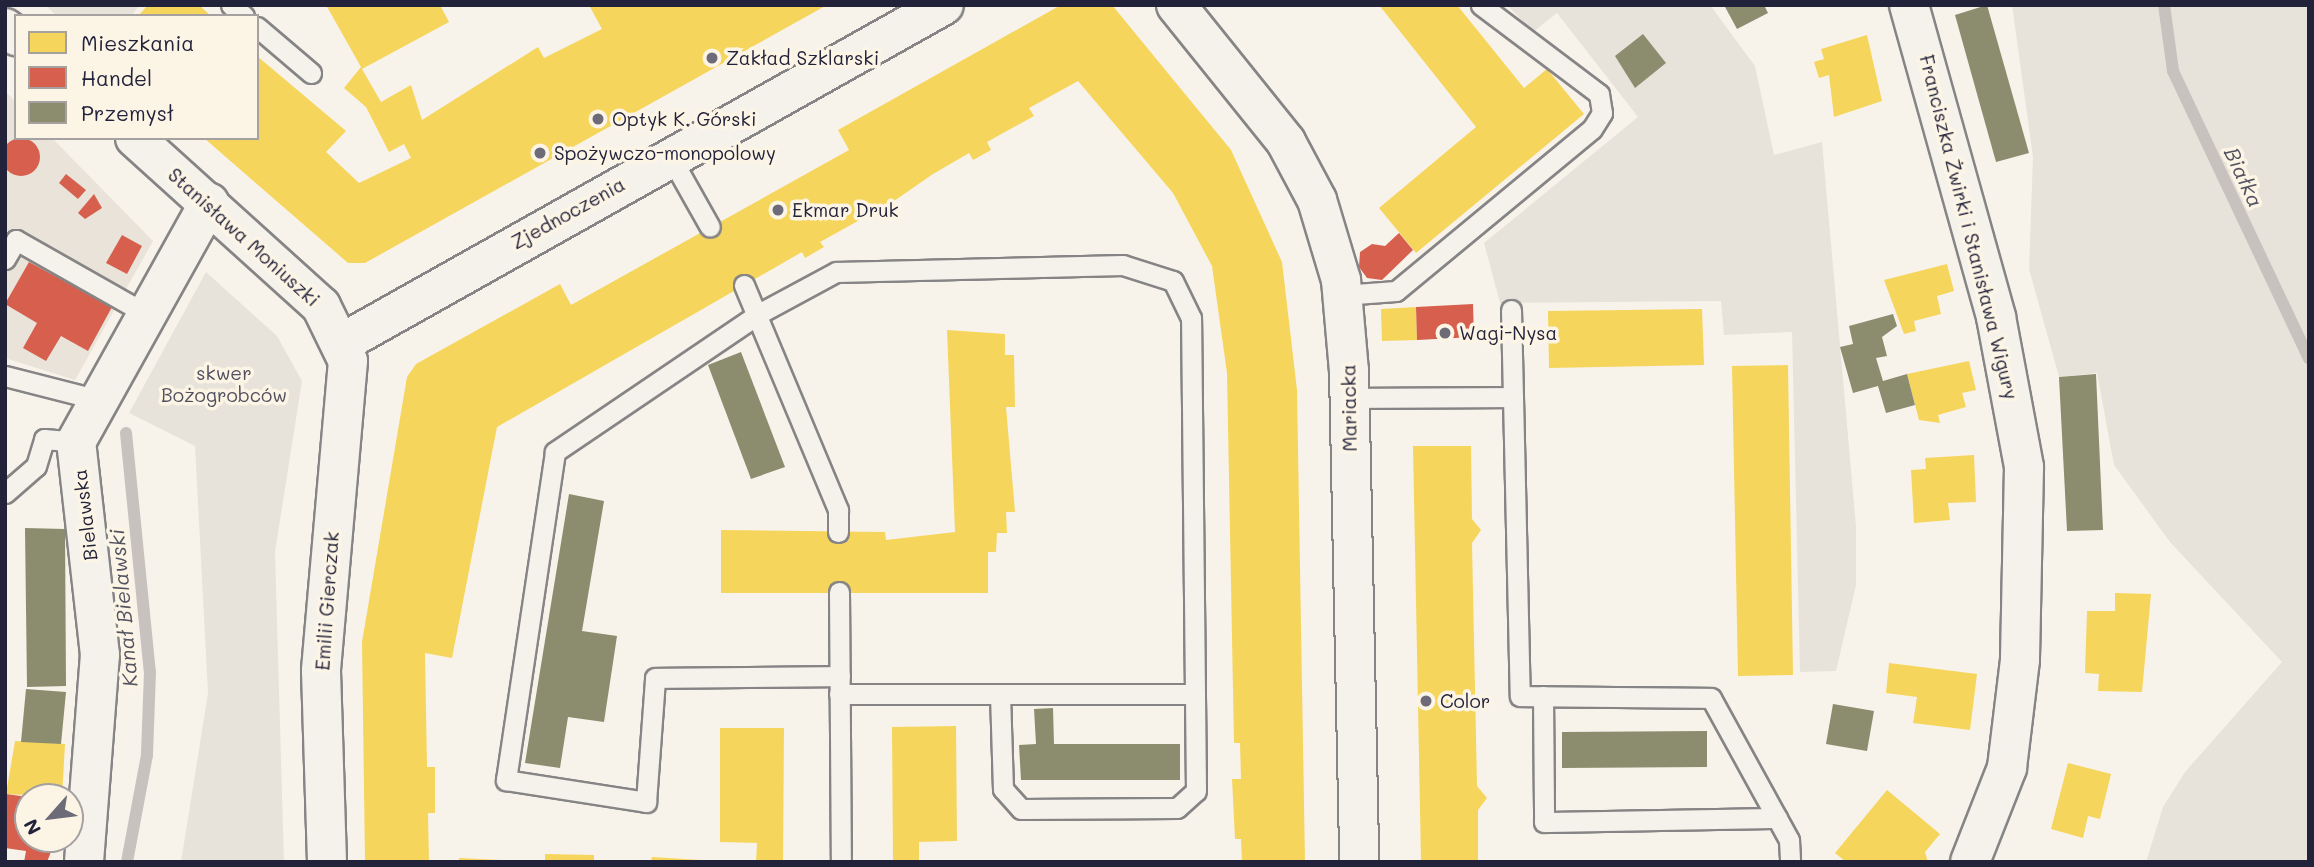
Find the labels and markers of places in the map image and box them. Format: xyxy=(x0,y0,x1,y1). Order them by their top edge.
place label: Zakład Szklarski xyxy=(726,47,879,69)
marker: Zakład Szklarski xyxy=(704,50,720,66)
place label: Optyk K. Górski xyxy=(612,108,756,130)
marker: Optyk K. Górski xyxy=(590,111,606,127)
place label: Spożywczo-monopolowy xyxy=(554,142,776,164)
marker: Spożywczo-monopolowy xyxy=(532,145,548,161)
place label: Ekmar Druk xyxy=(792,199,899,221)
marker: Ekmar Druk xyxy=(770,202,786,218)
place label: Wagi-Nysa xyxy=(1459,322,1557,344)
marker: Wagi-Nysa xyxy=(1437,325,1453,341)
place label: Color xyxy=(1440,690,1490,712)
marker: Color xyxy=(1418,693,1434,709)

